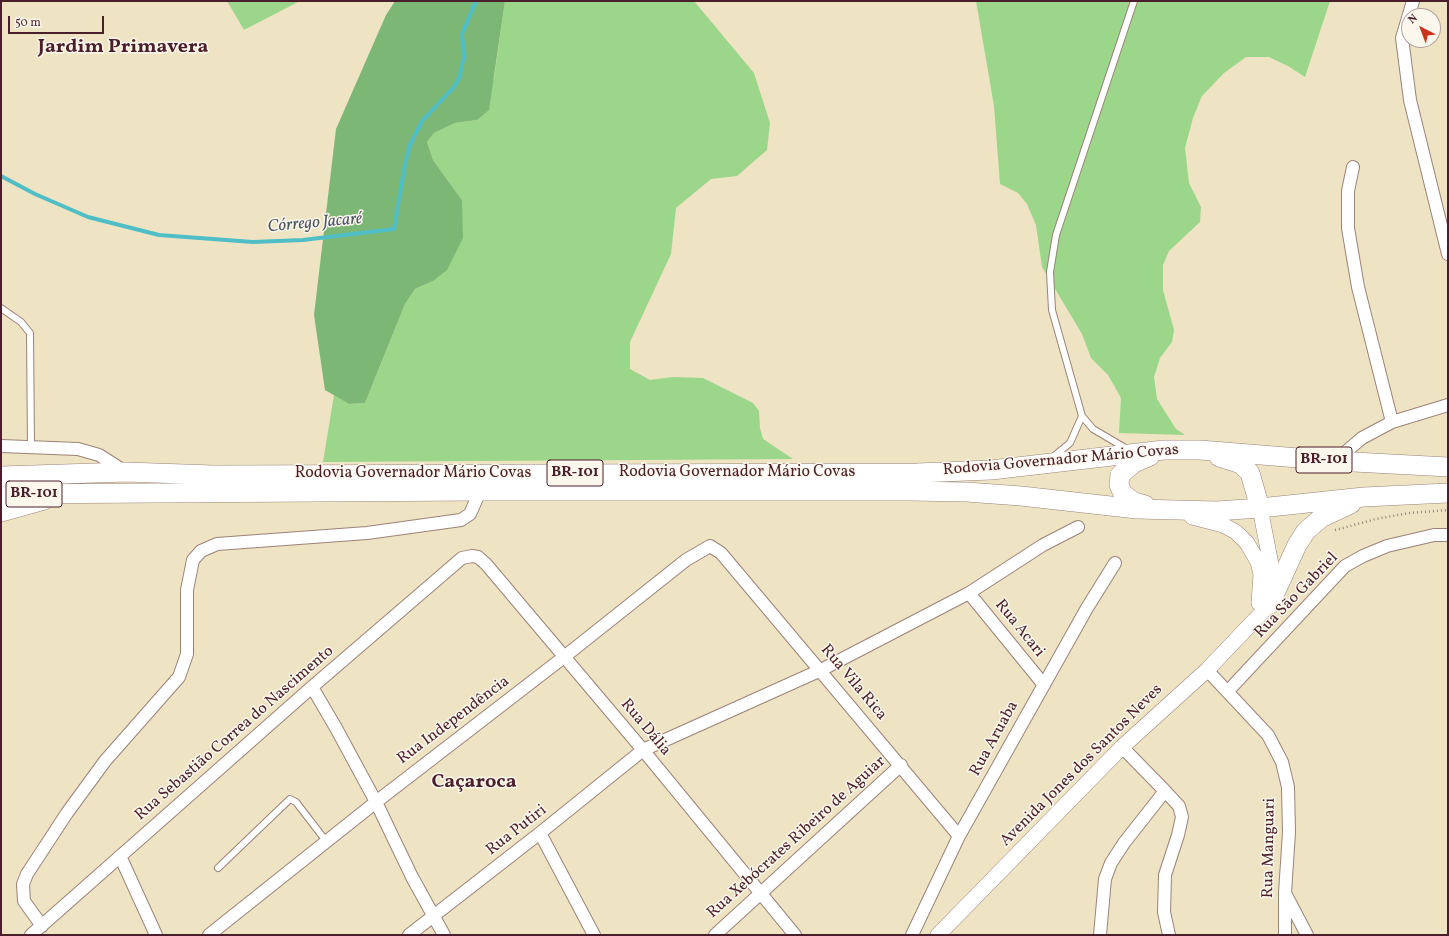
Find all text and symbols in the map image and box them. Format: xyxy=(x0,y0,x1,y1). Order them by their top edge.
scale bar xyxy=(10,8,106,34)
north arrow xyxy=(1401,8,1441,48)
text: N xyxy=(1405,11,1421,28)
text: 50 m xyxy=(15,15,41,31)
district label: Jardim Primavera xyxy=(38,36,208,60)
water label: Córrego Jacaré xyxy=(267,210,363,238)
street label: Rodovia Governador Mário Covas xyxy=(942,441,1180,481)
road number: BR-101 xyxy=(1296,447,1352,473)
road number: BR-101 xyxy=(547,460,603,486)
street label: Rodovia Governador Mário Covas xyxy=(619,463,855,483)
street label: Rodovia Governador Mário Covas xyxy=(295,464,531,484)
road number: BR-101 xyxy=(6,481,62,507)
street label: Rua São Gabriel xyxy=(1251,549,1343,643)
street label: Rua Acari xyxy=(990,596,1048,662)
street label: Rua Vila Rica xyxy=(816,641,890,725)
street label: Rua Sebastião Correa do Nascimento xyxy=(132,642,338,826)
street label: Rua Independência xyxy=(394,673,514,769)
street label: Avenida Jones dos Santos Neves xyxy=(997,681,1167,851)
street label: Rua Dália xyxy=(616,696,674,760)
street label: Rua Aruaba xyxy=(967,698,1023,780)
street label: Rua Xebócrates Ribeiro de Aguiar xyxy=(704,753,890,923)
district label: Caçaroca xyxy=(431,771,517,795)
street label: Rua Manguari xyxy=(1260,798,1280,898)
street label: Rua Putiri xyxy=(483,801,551,861)

